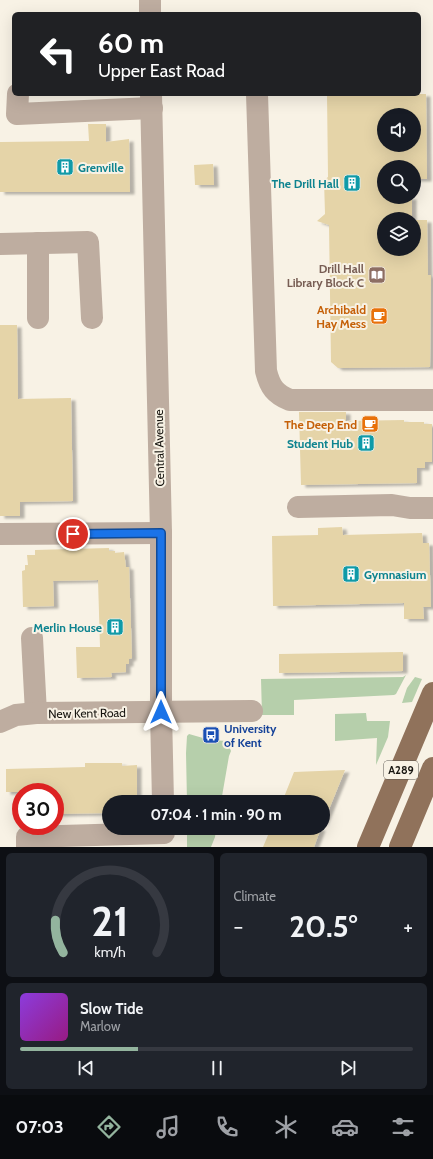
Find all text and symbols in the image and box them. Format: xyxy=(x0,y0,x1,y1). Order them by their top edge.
text: 60 m xyxy=(98,26,164,60)
icon: left xyxy=(32,28,84,80)
text: Upper East Road xyxy=(98,60,225,82)
map controls xyxy=(377,108,421,256)
button: sound xyxy=(377,108,421,152)
building icon: Grenville xyxy=(55,157,75,177)
place label: Grenville xyxy=(78,160,124,175)
button: search xyxy=(377,160,421,204)
building icon: The Drill Hall xyxy=(342,173,362,193)
place label: The Drill Hall xyxy=(272,176,339,191)
button: layers xyxy=(377,212,421,256)
place label: Drill Hall Library Block C xyxy=(287,261,364,290)
library icon: Drill Hall Library Block C xyxy=(367,265,387,285)
place label: Archibald Hay Mess xyxy=(316,302,366,331)
cafe icon: Archibald Hay Mess xyxy=(369,306,389,326)
street label: Central Avenue xyxy=(151,409,167,487)
cafe icon: The Deep End xyxy=(360,414,380,434)
place label: The Deep End xyxy=(284,417,357,432)
building icon: Student Hub xyxy=(356,433,376,453)
place label: Student Hub xyxy=(287,436,353,451)
pin xyxy=(56,517,90,551)
icon: arrive xyxy=(62,523,84,545)
building icon: Gymnasium xyxy=(341,564,361,584)
place label: Gymnasium xyxy=(364,567,426,582)
building icon: Merlin House xyxy=(105,617,125,637)
place label: Merlin House xyxy=(33,620,102,635)
position arrow xyxy=(140,691,182,733)
street label: New Kent Road xyxy=(48,705,126,721)
place label: University of Kent xyxy=(224,721,277,750)
bus stop icon: University of Kent xyxy=(201,725,221,745)
road number: A289 xyxy=(384,761,418,779)
speed limit sign: 30 xyxy=(12,783,64,835)
text: 07:04 · 1 min · 90 m xyxy=(150,806,282,824)
text: Climate xyxy=(234,888,276,904)
text: 21 xyxy=(91,896,128,946)
text: 20.5° xyxy=(289,908,357,945)
text: − xyxy=(234,913,243,940)
text: + xyxy=(403,913,413,940)
text: km/h xyxy=(94,943,125,961)
text: Slow Tide xyxy=(80,1000,143,1018)
text: Marlow xyxy=(80,1018,120,1034)
icon: previous xyxy=(75,1057,97,1079)
icon: pause xyxy=(206,1057,228,1079)
icon: next xyxy=(337,1057,359,1079)
icon: directions xyxy=(95,1113,123,1141)
icon: music xyxy=(154,1113,182,1141)
icon: phone xyxy=(213,1113,241,1141)
icon: climate xyxy=(272,1113,300,1141)
icon: car xyxy=(331,1113,359,1141)
icon: filters xyxy=(389,1113,417,1141)
text: 07:03 xyxy=(15,1116,64,1138)

